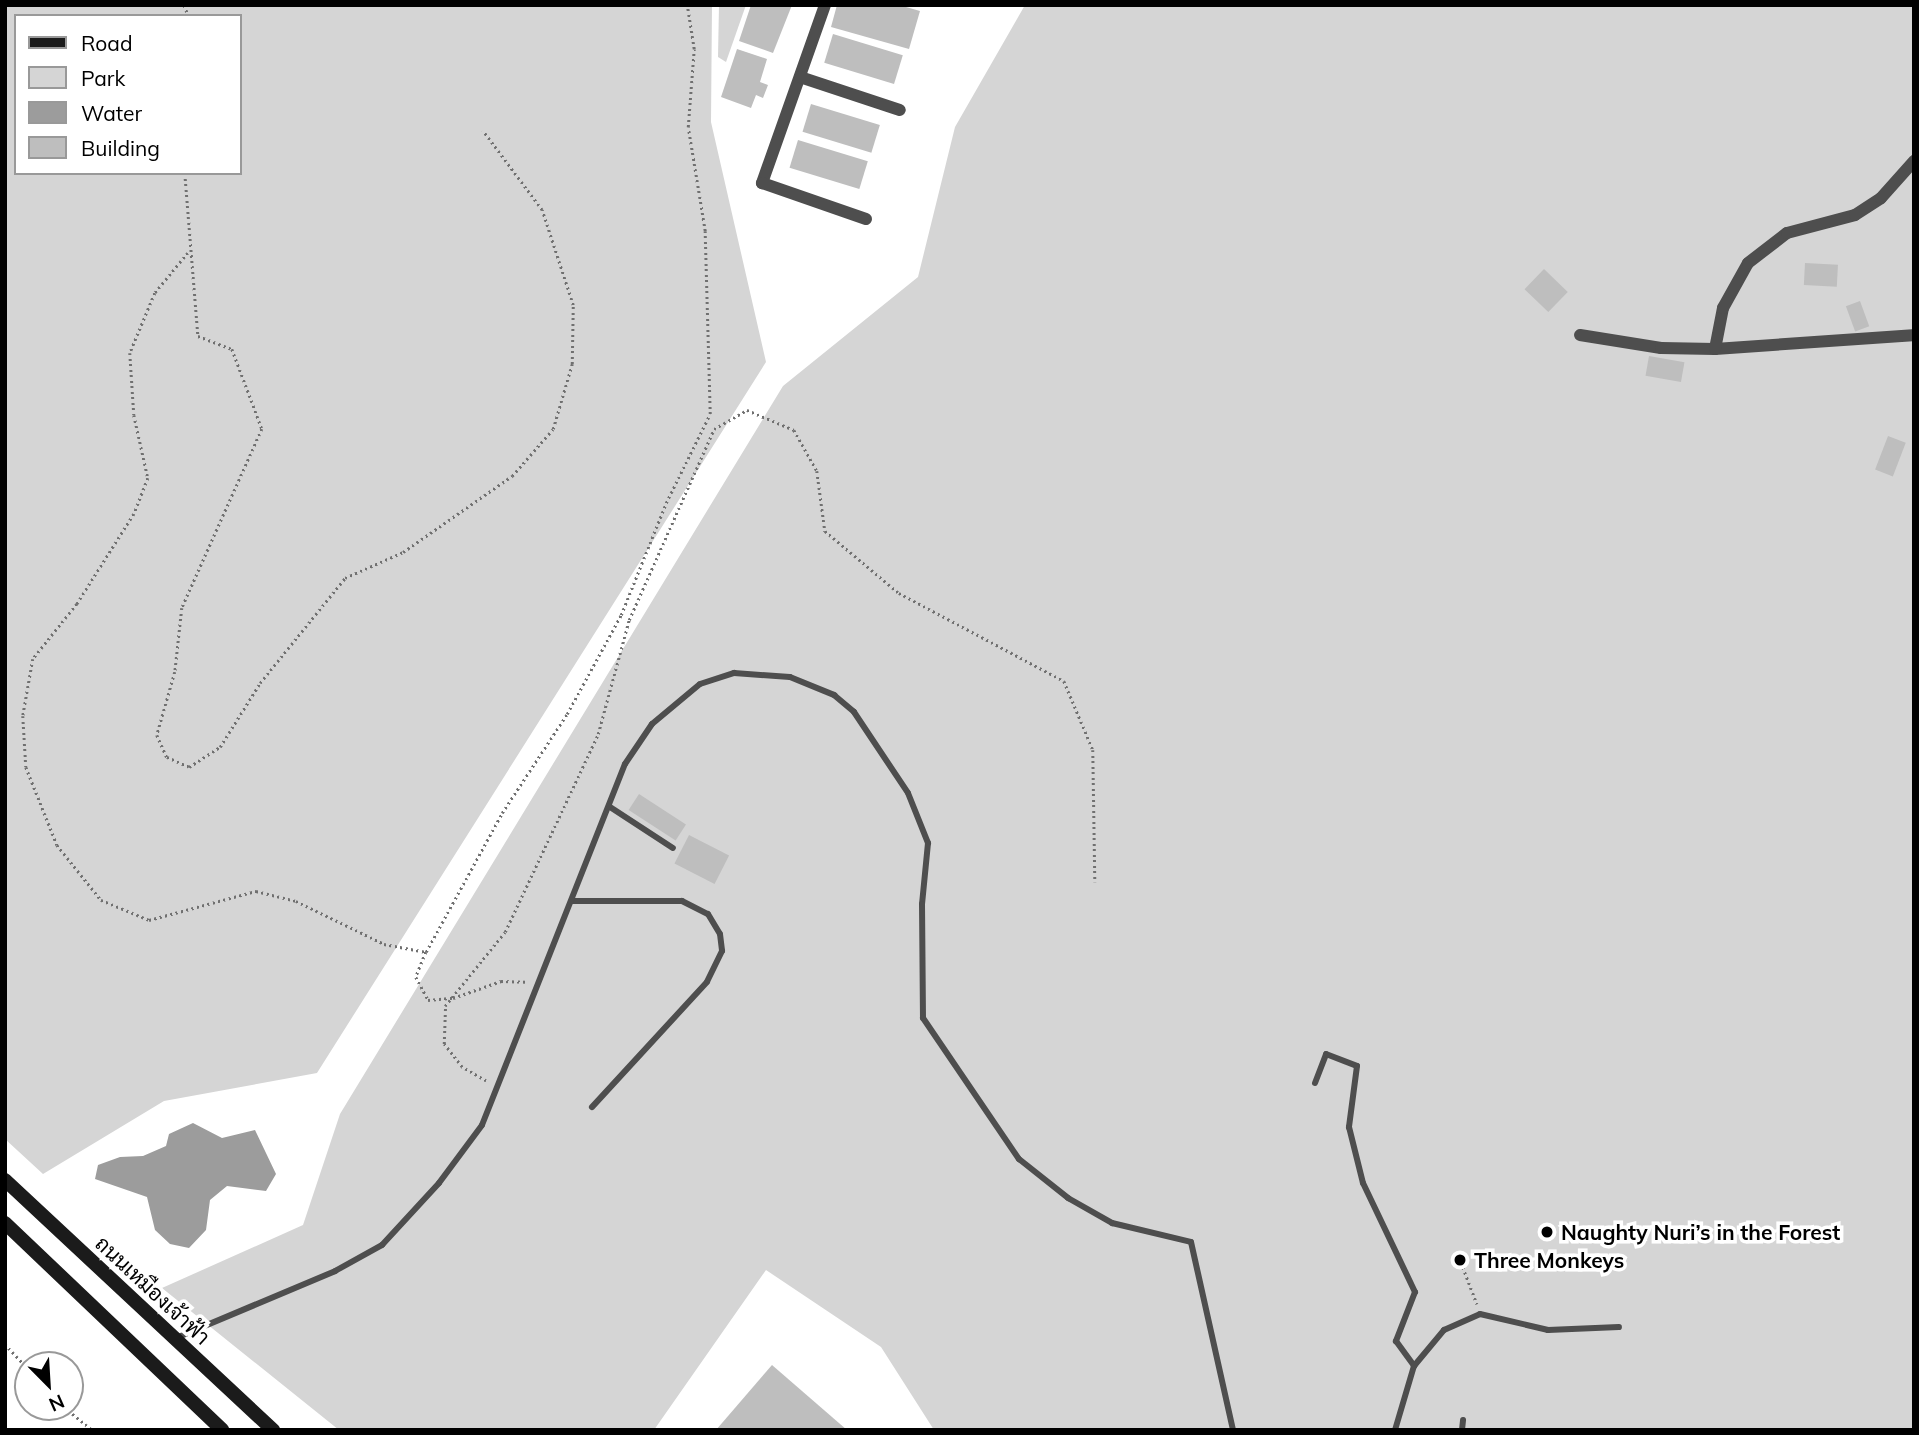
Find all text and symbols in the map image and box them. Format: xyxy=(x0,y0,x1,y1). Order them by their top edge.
legend xyxy=(14,14,242,175)
text: Road xyxy=(81,30,132,56)
text: Park xyxy=(81,65,125,91)
text: Water xyxy=(81,100,142,126)
text: Building xyxy=(81,135,160,161)
place label: Naughty Nuri’s in the Forest xyxy=(1561,1219,1840,1245)
marker: Naughty Nuri’s in the Forest xyxy=(1539,1224,1555,1240)
street label: ถนนเหมืองเจ้าฟ้า xyxy=(91,1231,215,1349)
place label: Three Monkeys xyxy=(1474,1247,1624,1273)
marker: Three Monkeys xyxy=(1452,1252,1468,1268)
north arrow xyxy=(14,1351,84,1421)
text: N xyxy=(45,1389,68,1417)

